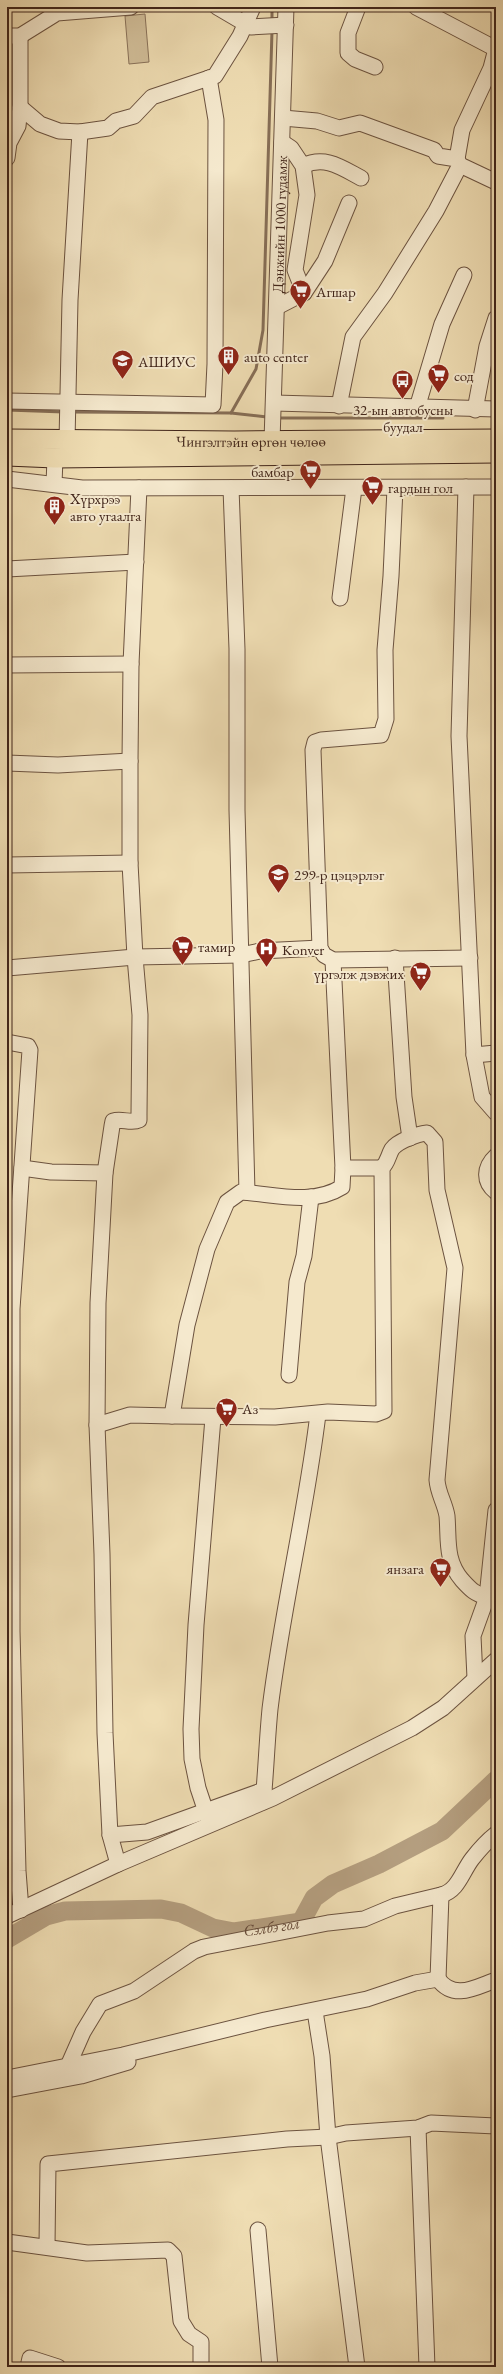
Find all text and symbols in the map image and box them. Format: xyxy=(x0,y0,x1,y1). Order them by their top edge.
street label: Дэнжийн 1000 гудамж xyxy=(267,154,291,293)
supermarket icon: Агшар xyxy=(287,278,313,311)
place label: Агшар xyxy=(315,282,356,301)
building icon: auto center xyxy=(215,343,241,376)
place label: auto center xyxy=(244,347,308,366)
school or university icon: АШИУС xyxy=(109,348,135,381)
place label: АШИУС xyxy=(137,352,196,371)
supermarket icon: сод xyxy=(426,362,452,395)
place label: сод xyxy=(454,366,474,385)
bus stop icon: 32-ын автобусны буудал xyxy=(390,367,416,400)
place label: 32-ын автобусны буудал xyxy=(353,400,453,436)
street label: Чингэлтэйн өргөн чөлөө xyxy=(176,431,326,451)
supermarket icon: бамбар xyxy=(297,458,323,491)
place label: бамбар xyxy=(251,462,294,481)
supermarket icon: гардын гол xyxy=(360,474,386,507)
place label: гардын гол xyxy=(388,478,453,497)
place label: Хүрхрээ авто угаалга xyxy=(69,489,141,525)
building icon: Хүрхрээ авто угаалга xyxy=(42,494,68,527)
school or university icon: 299-р цэцэрлэг xyxy=(266,861,292,894)
place label: 299-р цэцэрлэг xyxy=(294,865,385,884)
supermarket icon: тамир xyxy=(170,933,196,966)
hospital icon: Konver xyxy=(254,936,280,969)
place label: тамир xyxy=(198,937,235,956)
place label: Konver xyxy=(282,940,324,959)
supermarket icon: үргэлж дэвжих xyxy=(407,960,433,993)
place label: үргэлж дэвжих xyxy=(313,964,405,983)
supermarket icon: Аз xyxy=(213,1395,239,1428)
place label: Аз xyxy=(241,1399,258,1418)
supermarket icon: янзага xyxy=(427,1555,453,1588)
place label: янзага xyxy=(385,1559,424,1578)
water label: Сэлбэ гол xyxy=(242,1912,301,1941)

